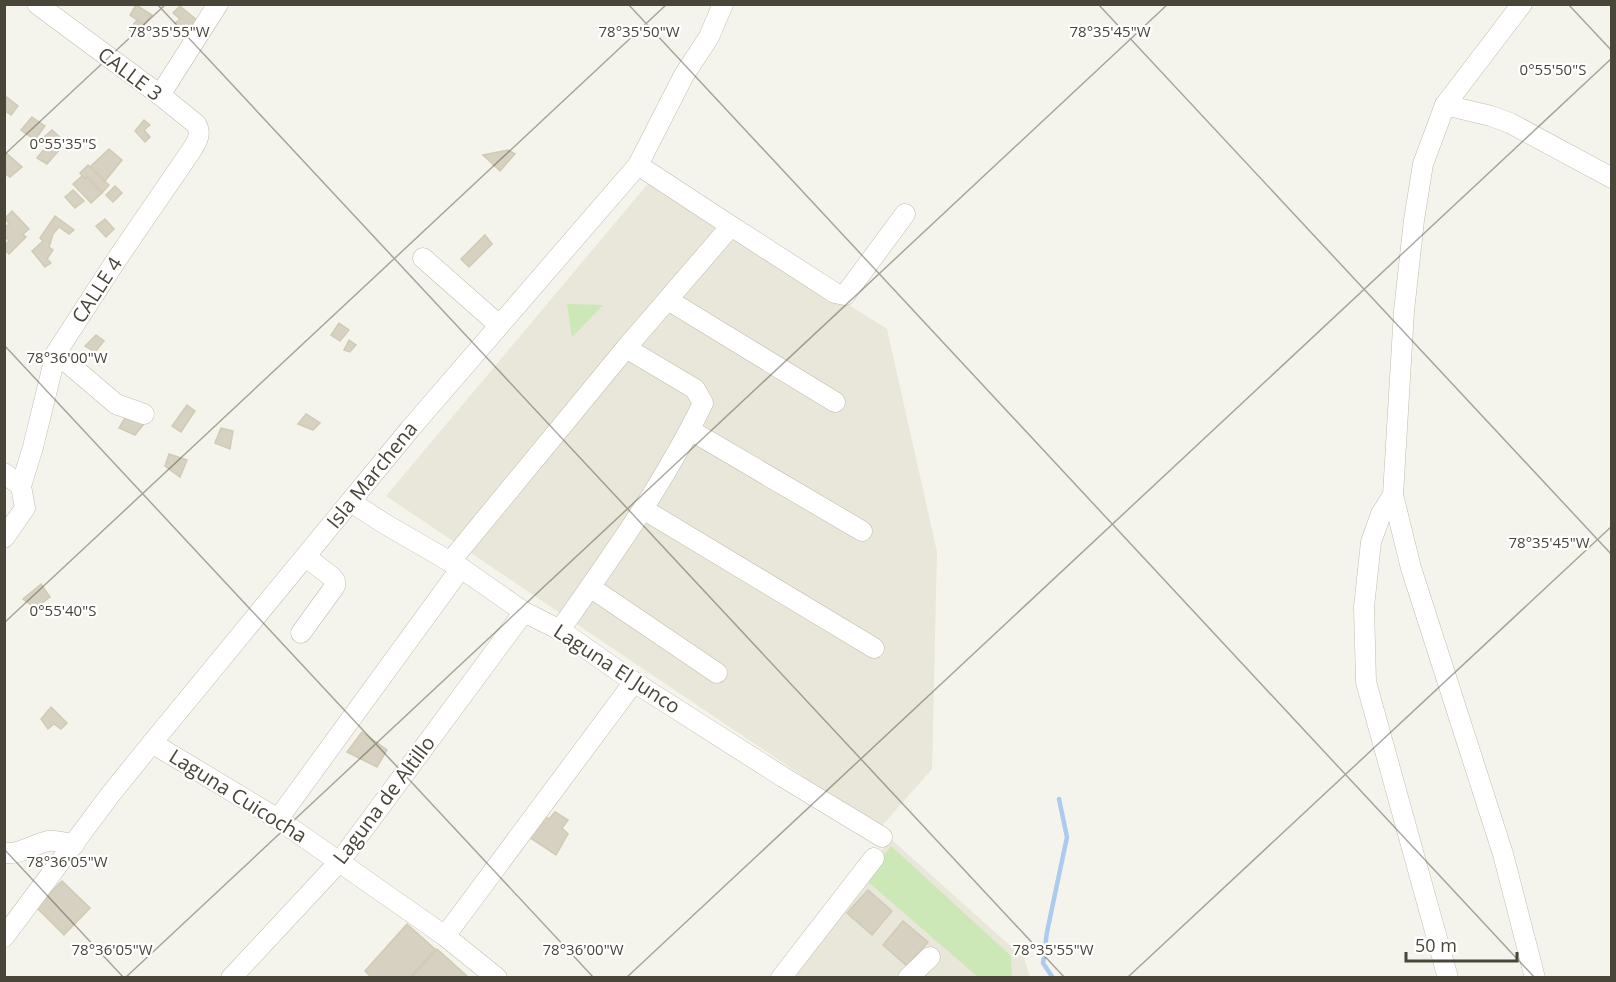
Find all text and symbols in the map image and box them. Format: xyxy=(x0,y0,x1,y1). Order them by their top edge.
text: 78°35'55"W xyxy=(129,21,210,41)
text: 78°35'50"W xyxy=(599,21,680,41)
text: 78°35'45"W xyxy=(1070,21,1151,41)
street label: CALLE 3 xyxy=(93,41,168,107)
text: 0°55'50"S xyxy=(1520,59,1586,79)
text: 0°55'35"S xyxy=(30,133,96,153)
street label: CALLE 4 xyxy=(65,251,128,328)
text: 78°36'00"W xyxy=(27,347,108,367)
street label: Isla Marchena xyxy=(320,416,423,534)
text: 78°35'45"W xyxy=(1509,532,1590,552)
text: 0°55'40"S xyxy=(30,600,96,620)
street label: Laguna El Junco xyxy=(549,617,686,720)
street label: Laguna de Altillo xyxy=(327,730,441,869)
street label: Laguna Cuicocha xyxy=(164,742,312,849)
text: 78°36'05"W xyxy=(27,851,108,871)
scale bar xyxy=(1406,925,1517,963)
text: 50 m xyxy=(1415,933,1457,957)
text: 78°36'05"W xyxy=(72,939,153,959)
text: 78°36'00"W xyxy=(543,939,624,959)
text: 78°35'55"W xyxy=(1013,939,1094,959)

